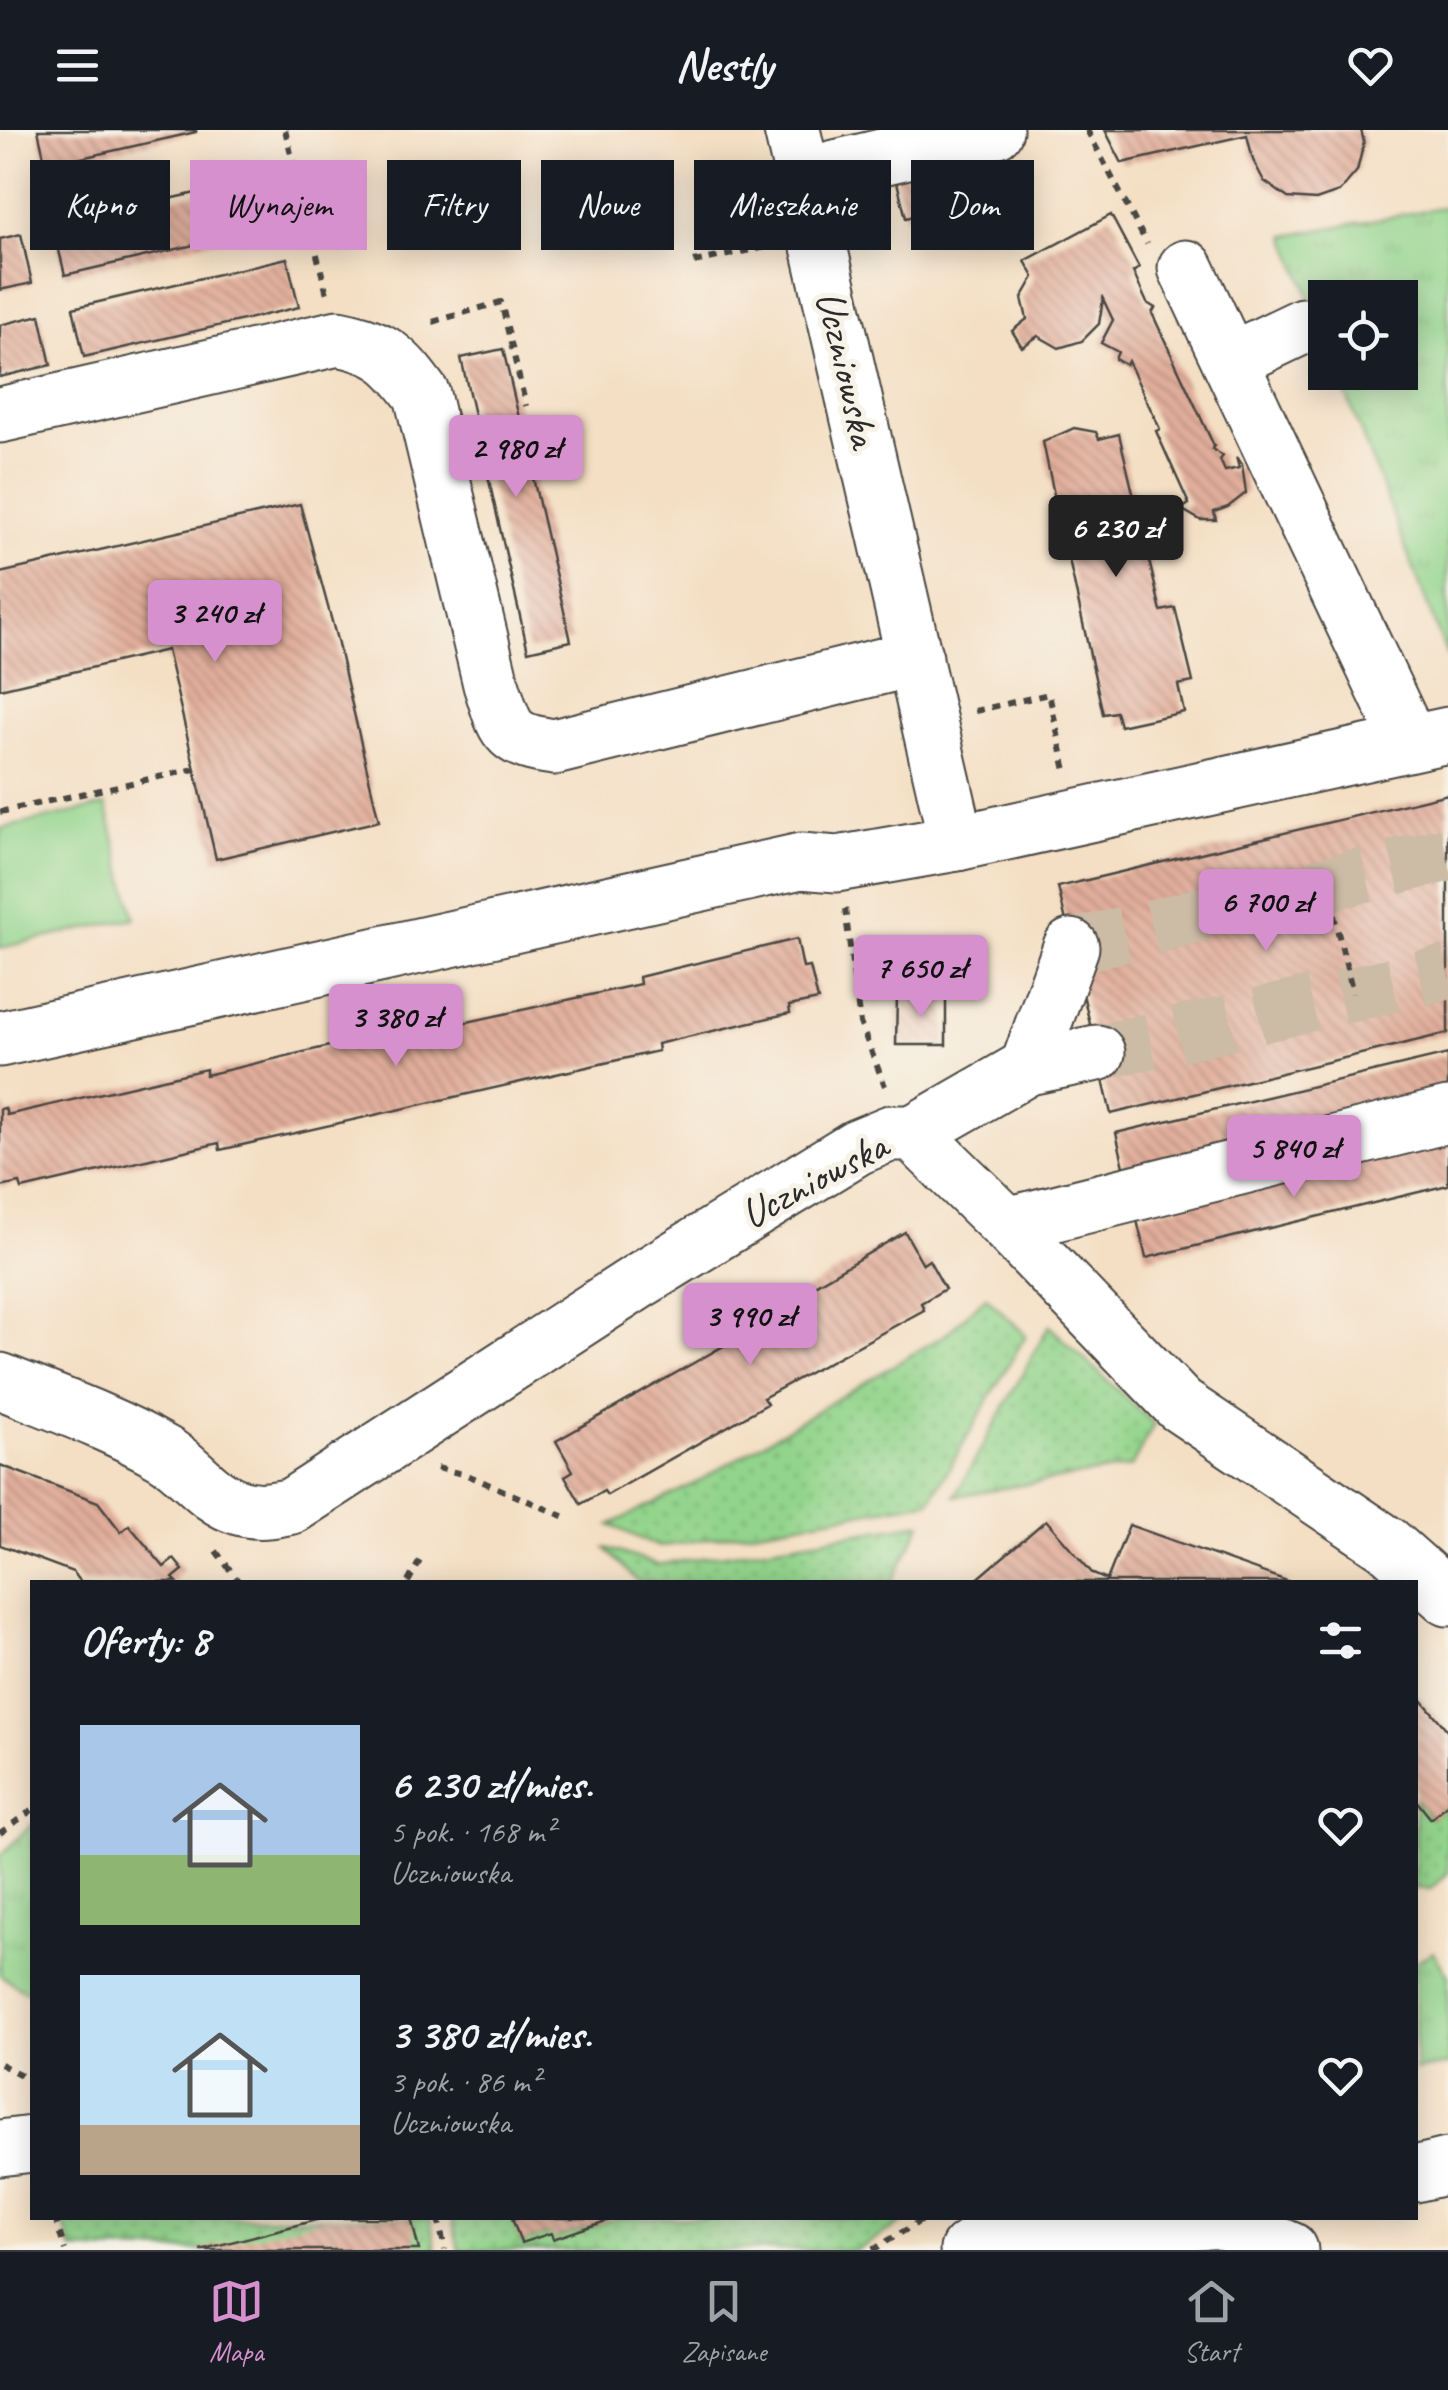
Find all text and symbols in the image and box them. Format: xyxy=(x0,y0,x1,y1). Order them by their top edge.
text: Nestly xyxy=(675,37,773,94)
icon: menu xyxy=(50,38,105,93)
icon: heart xyxy=(1343,38,1398,93)
chip: Kupno xyxy=(30,160,170,250)
chip: Wynajem xyxy=(190,160,367,250)
chip: Filtry xyxy=(387,160,521,250)
chip: Nowe xyxy=(541,160,674,250)
chip: Mieszkanie xyxy=(694,160,891,250)
chip: Dom xyxy=(911,160,1034,250)
map controls xyxy=(1308,280,1418,390)
button: locate xyxy=(1308,280,1418,390)
street label: Uczniowska xyxy=(803,286,892,456)
pin: 2 980 zł xyxy=(413,415,619,500)
text: 2 980 zł xyxy=(471,427,561,468)
pin: 6 230 zł xyxy=(1013,495,1219,580)
text: 6 230 zł xyxy=(1070,507,1162,548)
pin: 3 240 zł xyxy=(112,580,318,665)
text: 3 240 zł xyxy=(170,592,260,633)
pin: 6 700 zł xyxy=(1163,869,1369,954)
text: 6 700 zł xyxy=(1221,881,1311,922)
pin: 7 650 zł xyxy=(818,935,1024,1020)
text: 7 650 zł xyxy=(876,947,966,988)
pin: 3 380 zł xyxy=(293,984,499,1069)
text: 3 380 zł xyxy=(351,996,441,1037)
pin: 5 840 zł xyxy=(1191,1115,1397,1200)
street label: Uczniowska xyxy=(732,1118,900,1241)
text: 5 840 zł xyxy=(1249,1127,1339,1168)
pin: 3 990 zł xyxy=(647,1283,853,1368)
text: 3 990 zł xyxy=(705,1295,795,1336)
icon: filters xyxy=(1313,1613,1368,1668)
text: Oferty: 8 xyxy=(80,1614,209,1667)
text: 6 230 zł/mies. xyxy=(390,1758,593,1811)
icon: home xyxy=(160,1765,280,1885)
icon: heart xyxy=(1313,1798,1368,1853)
text: 5 pok. · 168 m² xyxy=(390,1811,554,1852)
text: Uczniowska xyxy=(390,1852,511,1893)
text: 3 380 zł/mies. xyxy=(390,2008,592,2061)
icon: home xyxy=(160,2015,280,2135)
icon: heart xyxy=(1313,2048,1368,2103)
text: 3 pok. · 86 m² xyxy=(390,2061,540,2102)
text: Uczniowska xyxy=(390,2102,511,2143)
tab: Mapa xyxy=(209,2274,264,2369)
tab: Zapisane xyxy=(682,2274,766,2369)
tab: Start xyxy=(1184,2274,1239,2369)

